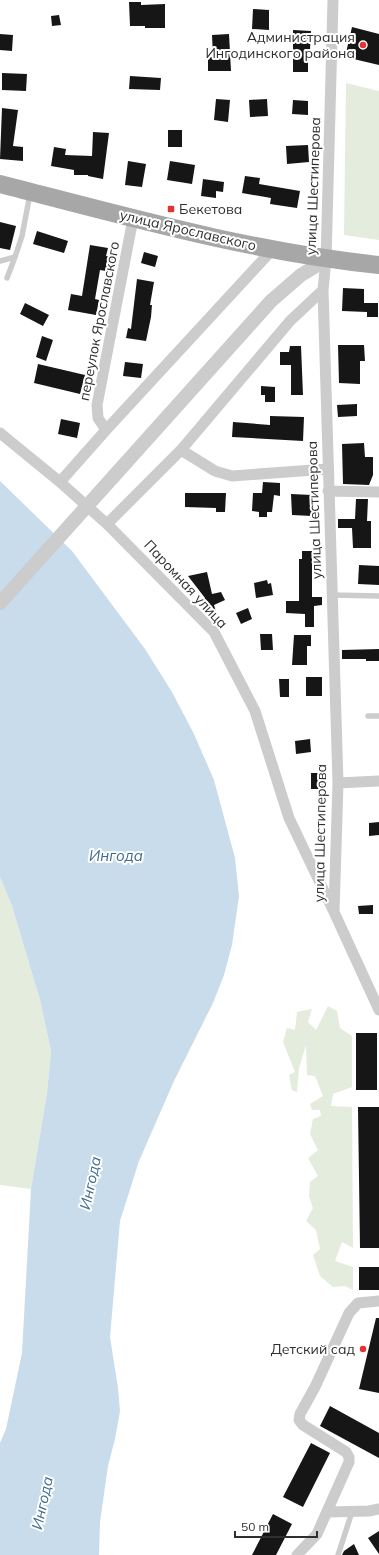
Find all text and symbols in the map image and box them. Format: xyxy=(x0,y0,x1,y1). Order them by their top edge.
place label: Администрация Ингодинского района xyxy=(205,28,355,62)
marker: Администрация Ингодинского района xyxy=(358,40,368,50)
street label: улица Шестиперова xyxy=(302,117,324,255)
place label: Бекетова xyxy=(179,200,242,218)
marker: Бекетова xyxy=(166,204,176,214)
street label: улица Ярославского xyxy=(118,206,258,254)
street label: переулок Ярославского xyxy=(75,240,123,402)
street label: улица Шестиперова xyxy=(303,441,325,579)
street label: Паромная улица xyxy=(140,536,232,632)
street label: улица Шестиперова xyxy=(310,764,330,902)
water label: Ингода xyxy=(89,846,143,865)
water label: Ингода xyxy=(75,1155,105,1211)
place label: Детский сад xyxy=(271,1340,355,1358)
marker: Детский сад xyxy=(358,1344,368,1354)
water label: Ингода xyxy=(27,1475,57,1531)
scale bar xyxy=(235,1513,317,1539)
text: 50 m xyxy=(241,1519,269,1534)

